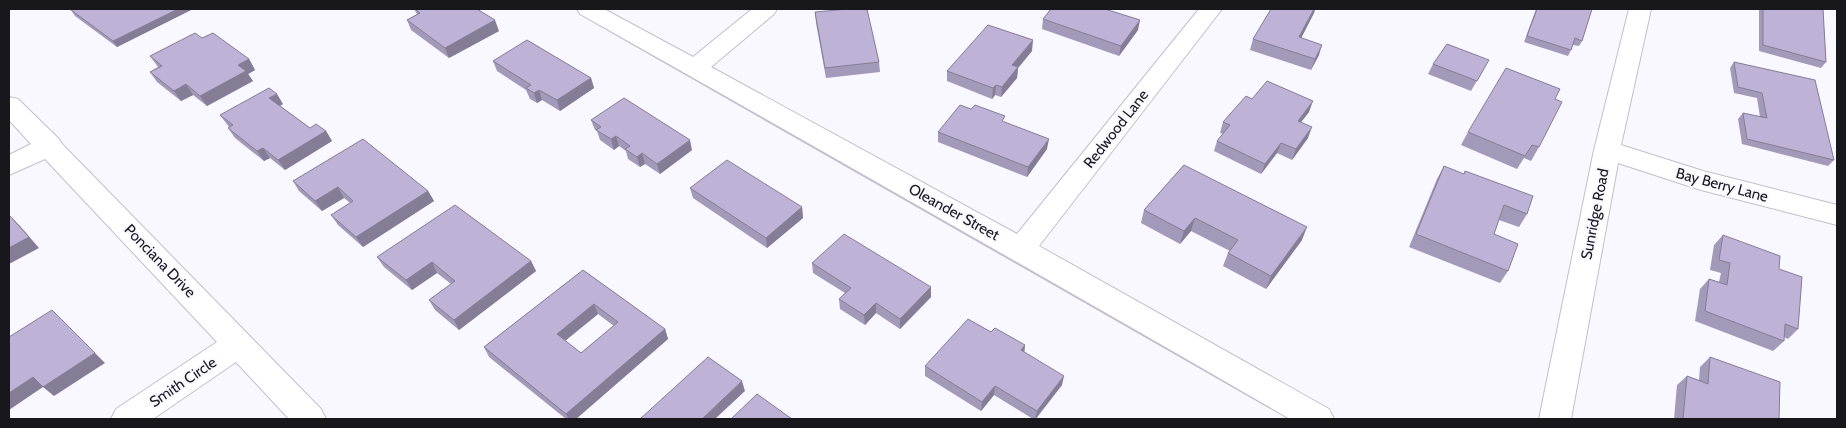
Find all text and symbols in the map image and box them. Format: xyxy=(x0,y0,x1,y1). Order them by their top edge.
street label: Redwood Lane xyxy=(1080,86,1152,172)
street label: Bay Berry Lane xyxy=(1674,164,1770,206)
street label: Sunridge Road xyxy=(1577,167,1613,261)
street label: Oleander Street xyxy=(906,180,1002,244)
street label: Ponciana Drive xyxy=(121,221,200,302)
street label: Smith Circle xyxy=(146,353,220,411)

